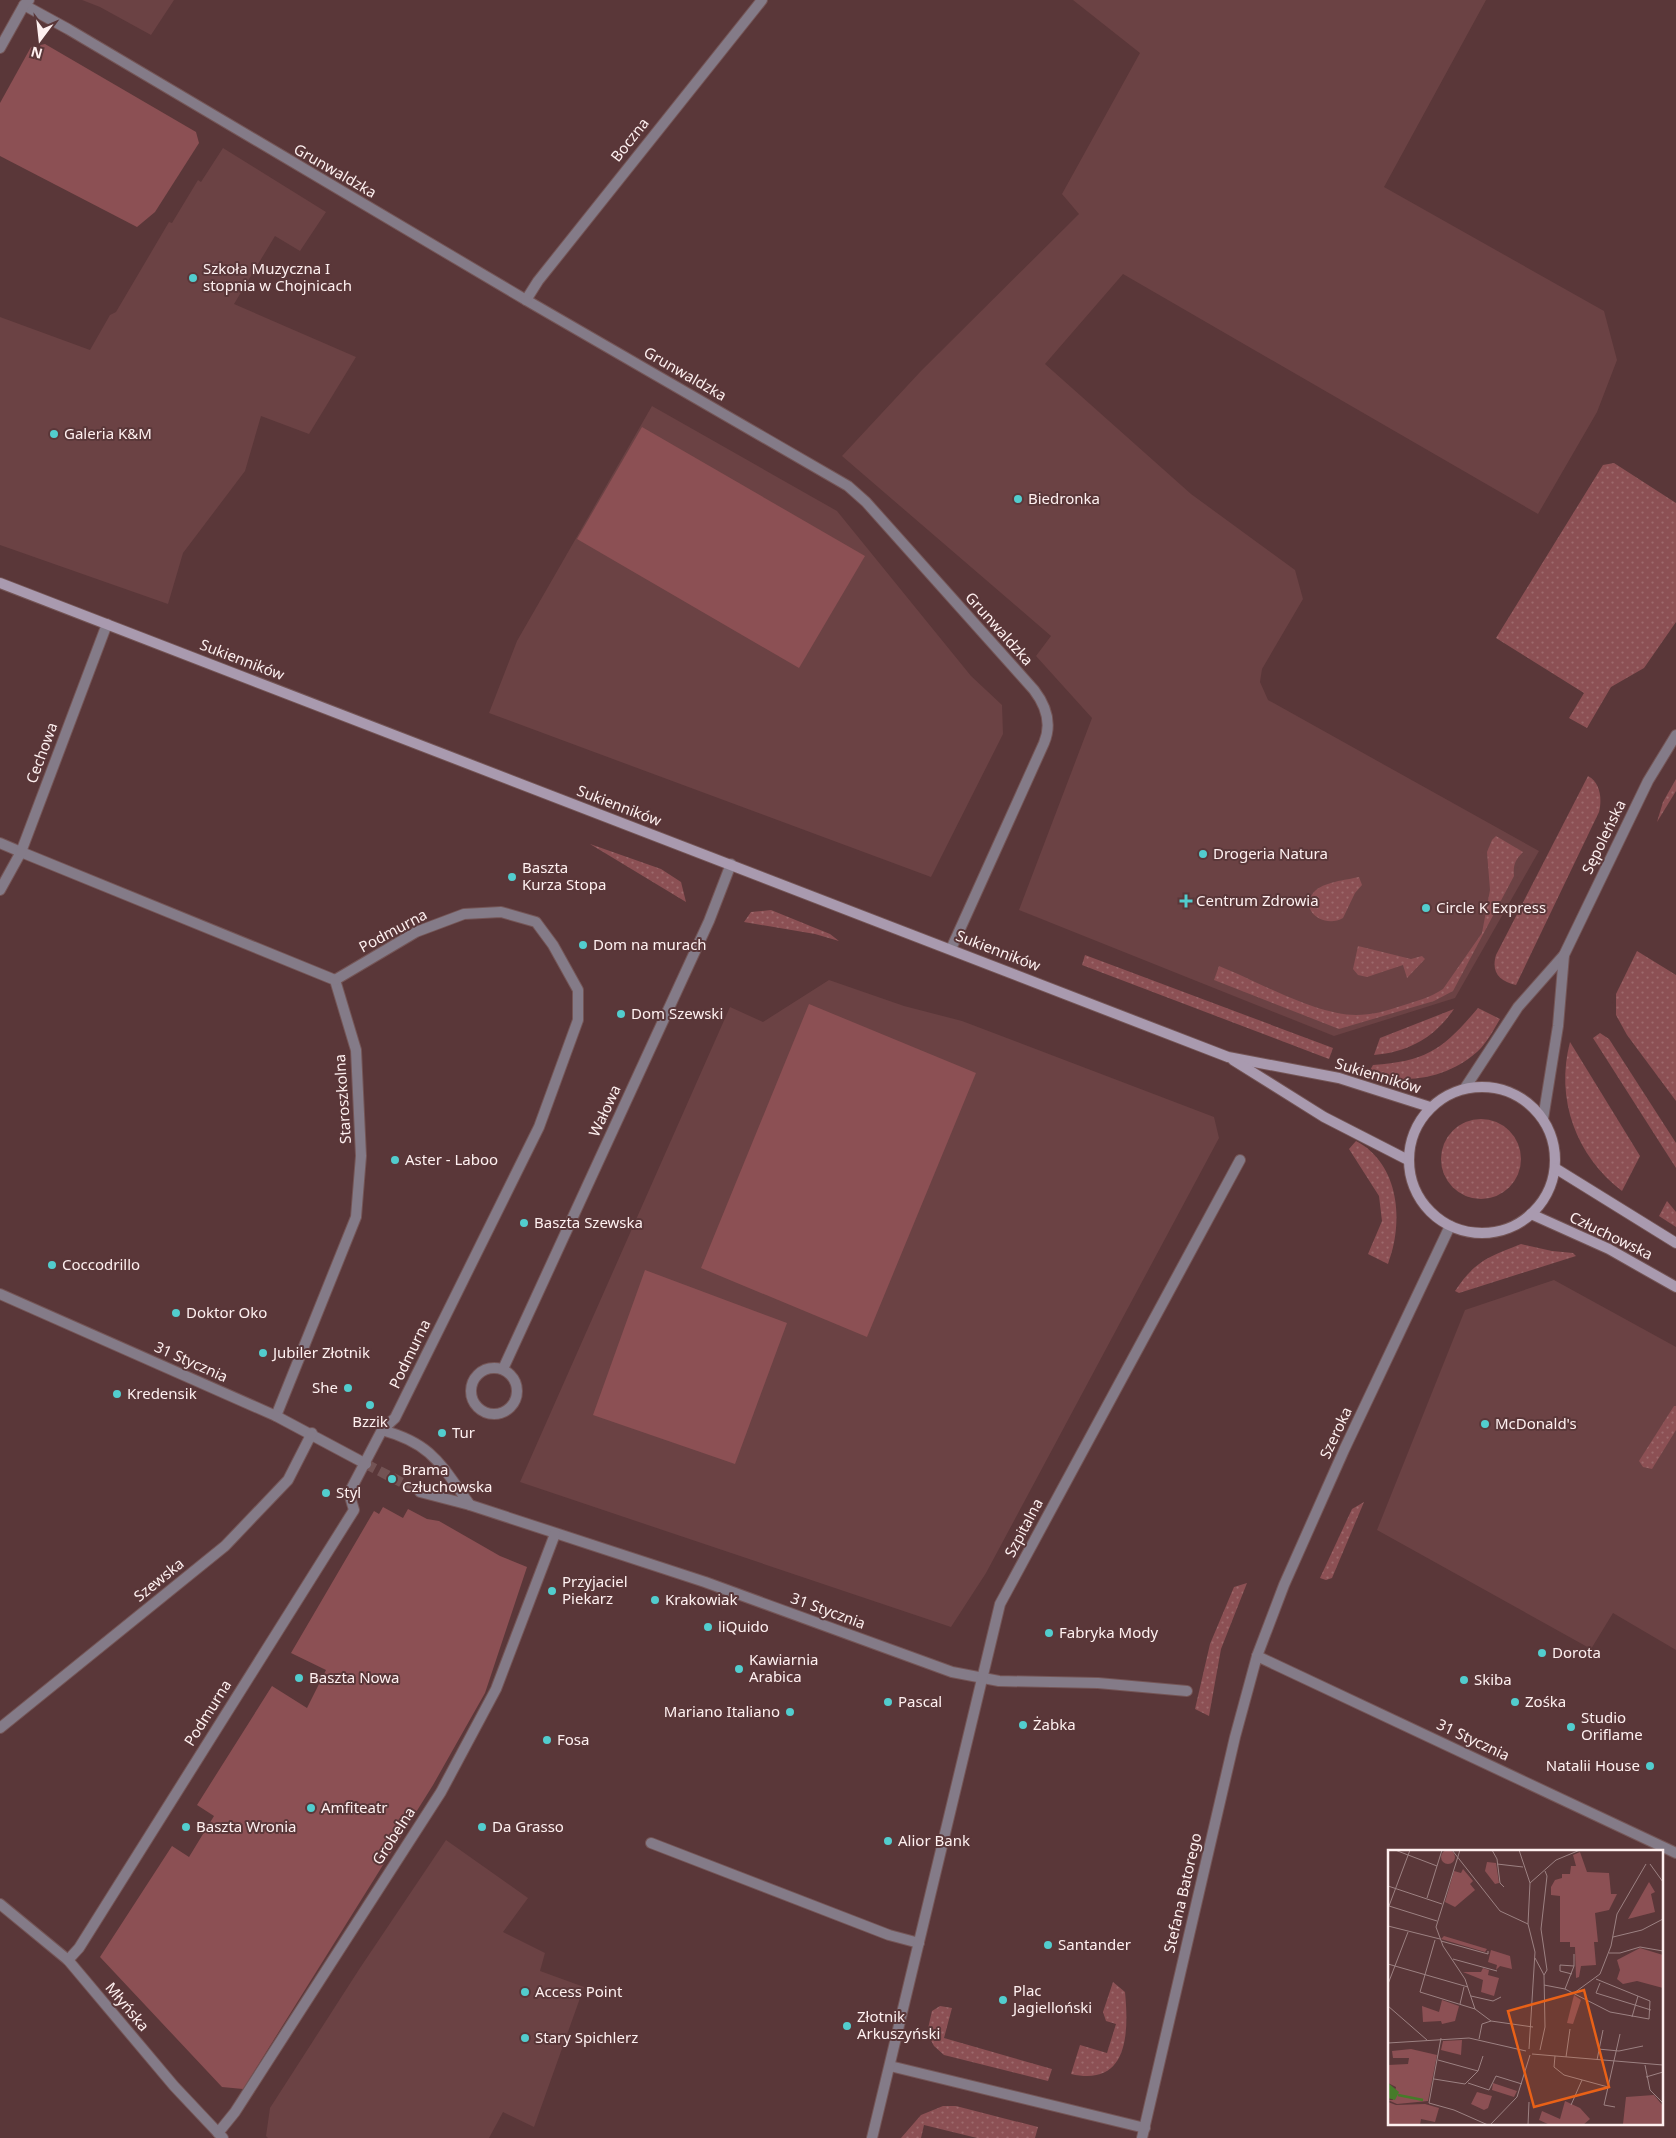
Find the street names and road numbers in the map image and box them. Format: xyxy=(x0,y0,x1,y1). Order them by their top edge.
street label: Boczna xyxy=(606,113,653,166)
street label: Grunwaldzka xyxy=(290,138,381,202)
street label: Grunwaldzka xyxy=(640,341,731,405)
street label: Grunwaldzka xyxy=(961,587,1038,669)
street label: Sukienników xyxy=(197,634,288,684)
street label: Cechowa xyxy=(21,719,61,786)
street label: Sukienników xyxy=(574,780,665,830)
street label: Sępoleńska xyxy=(1577,796,1630,877)
street label: Podmurna xyxy=(355,904,430,956)
street label: Sukienników xyxy=(953,925,1044,975)
street label: Sukienników xyxy=(1333,1052,1424,1098)
street label: Staroszkolna xyxy=(329,1054,355,1145)
street label: Wałowa xyxy=(583,1081,625,1140)
street label: Człuchowska xyxy=(1566,1206,1656,1264)
street label: Podmurna xyxy=(384,1316,434,1391)
street label: 31 Stycznia xyxy=(152,1336,231,1386)
street label: Szeroka xyxy=(1314,1403,1356,1462)
street label: Szpitalna xyxy=(999,1495,1047,1560)
street label: Szewska xyxy=(129,1553,188,1606)
street label: 31 Stycznia xyxy=(788,1587,868,1633)
street label: Podmurna xyxy=(179,1676,235,1749)
street label: 31 Stycznia xyxy=(1434,1714,1513,1765)
street label: Grobelna xyxy=(367,1803,419,1868)
street label: Stefana Batorego xyxy=(1158,1831,1206,1955)
street label: Młyńska xyxy=(101,1978,154,2035)

